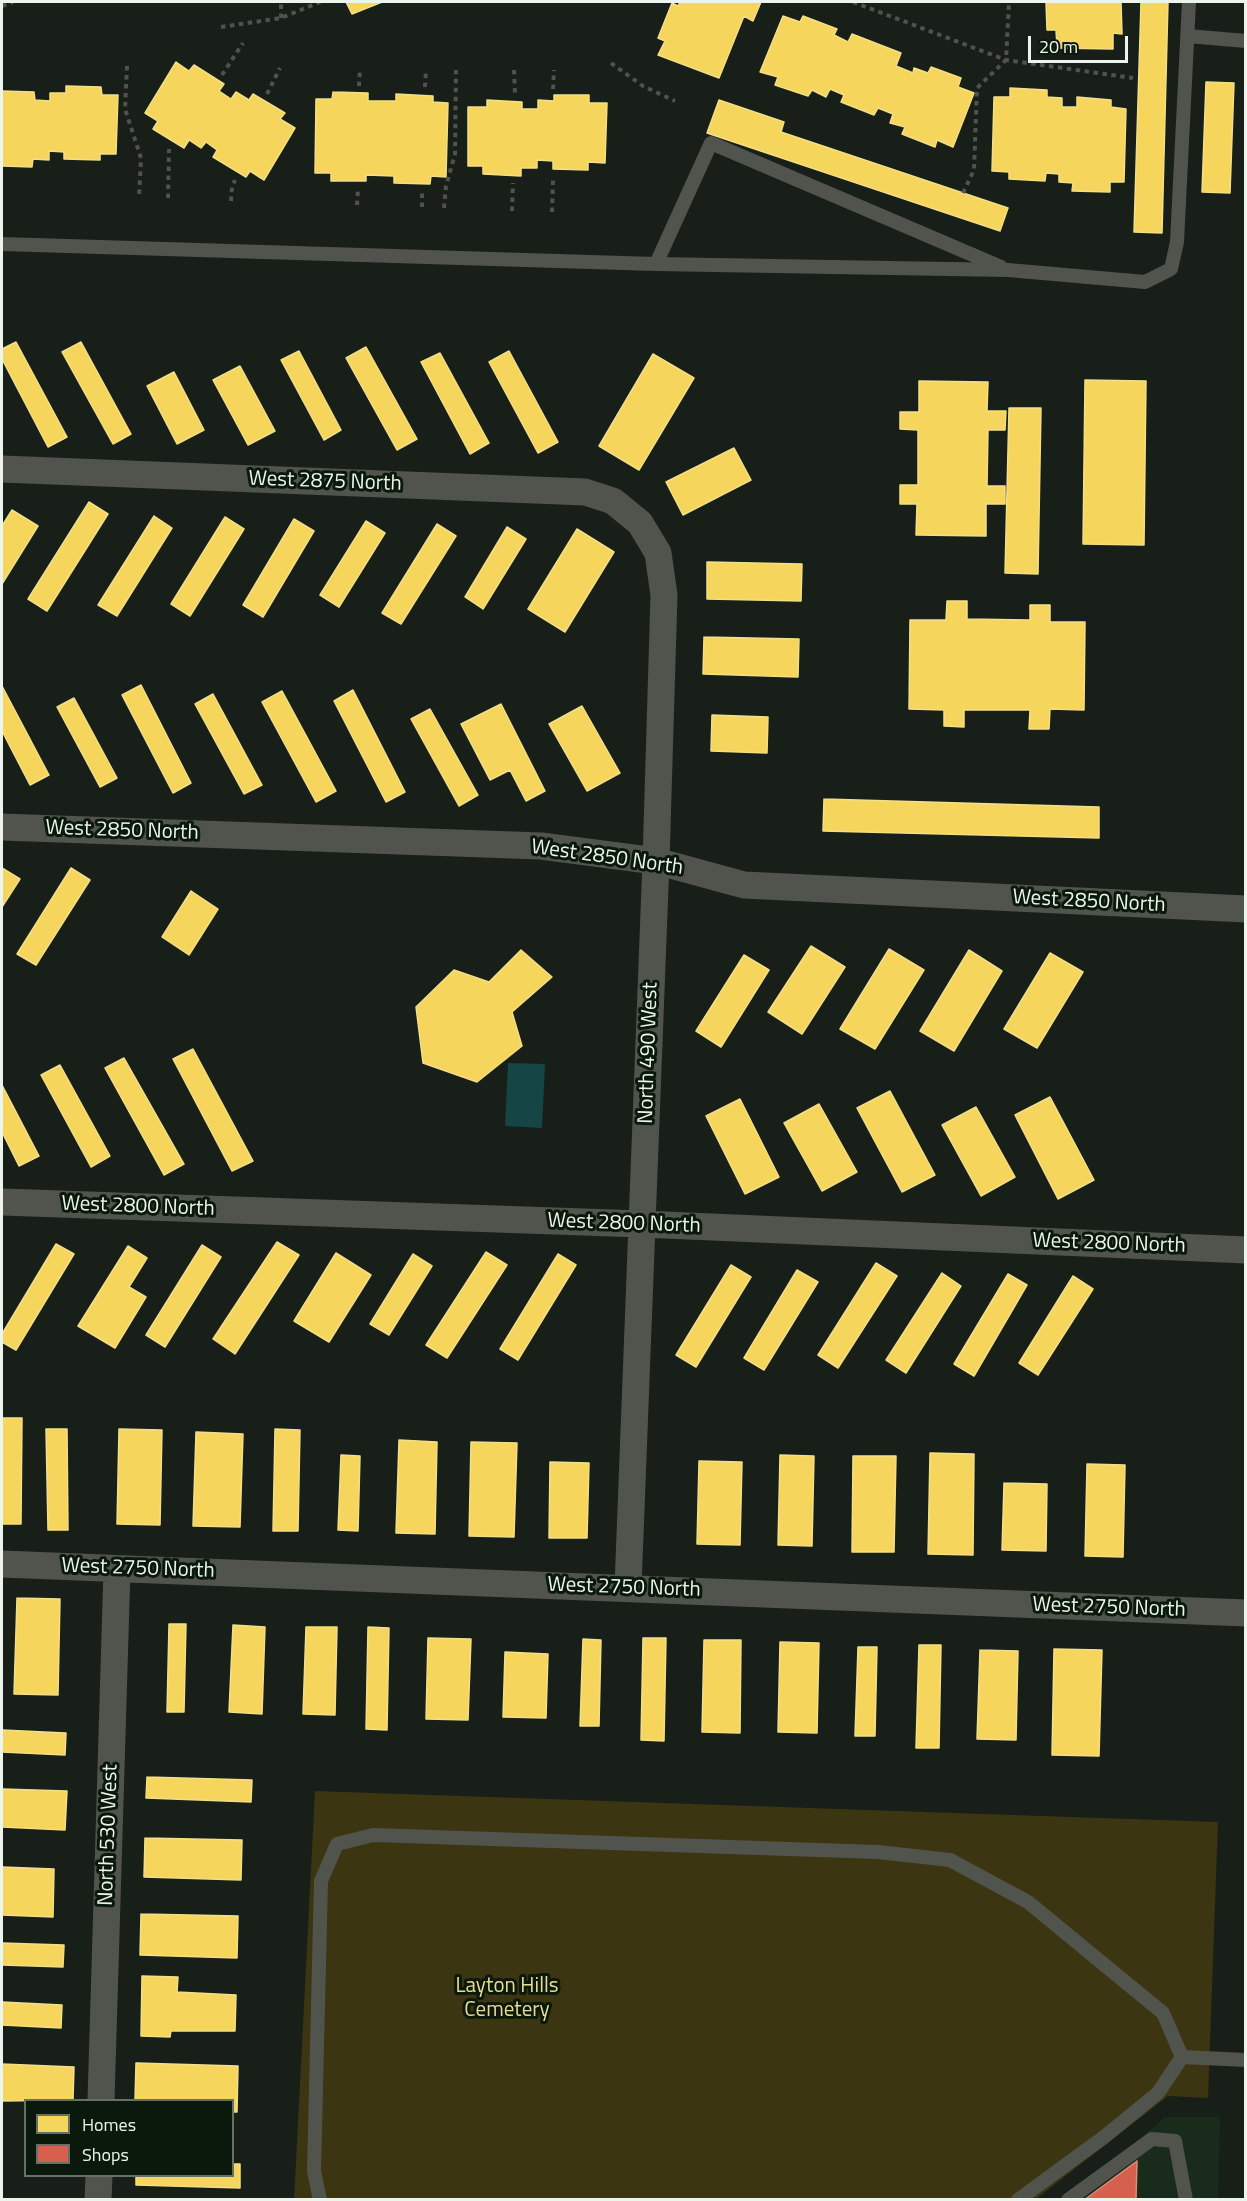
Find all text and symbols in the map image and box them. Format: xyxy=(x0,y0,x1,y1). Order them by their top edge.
scale bar xyxy=(1031,24,1132,62)
text: 20 m xyxy=(1039,33,1078,60)
street label: West 2875 North xyxy=(248,467,402,497)
street label: West 2850 North xyxy=(45,816,199,846)
street label: West 2850 North xyxy=(529,835,685,881)
street label: West 2850 North xyxy=(1012,885,1166,919)
street label: North 490 West xyxy=(634,982,664,1124)
street label: West 2800 North xyxy=(61,1192,215,1222)
street label: West 2800 North xyxy=(547,1209,701,1239)
street label: West 2800 North xyxy=(1032,1229,1186,1259)
street label: West 2750 North xyxy=(61,1554,215,1584)
street label: West 2750 North xyxy=(547,1573,701,1603)
street label: West 2750 North xyxy=(1032,1593,1186,1623)
street label: North 530 West xyxy=(94,1764,124,1906)
park label: Layton Hills Cemetery xyxy=(455,1974,559,2024)
legend xyxy=(24,2099,234,2177)
text: Homes xyxy=(82,2111,136,2138)
text: Shops xyxy=(82,2141,129,2168)

